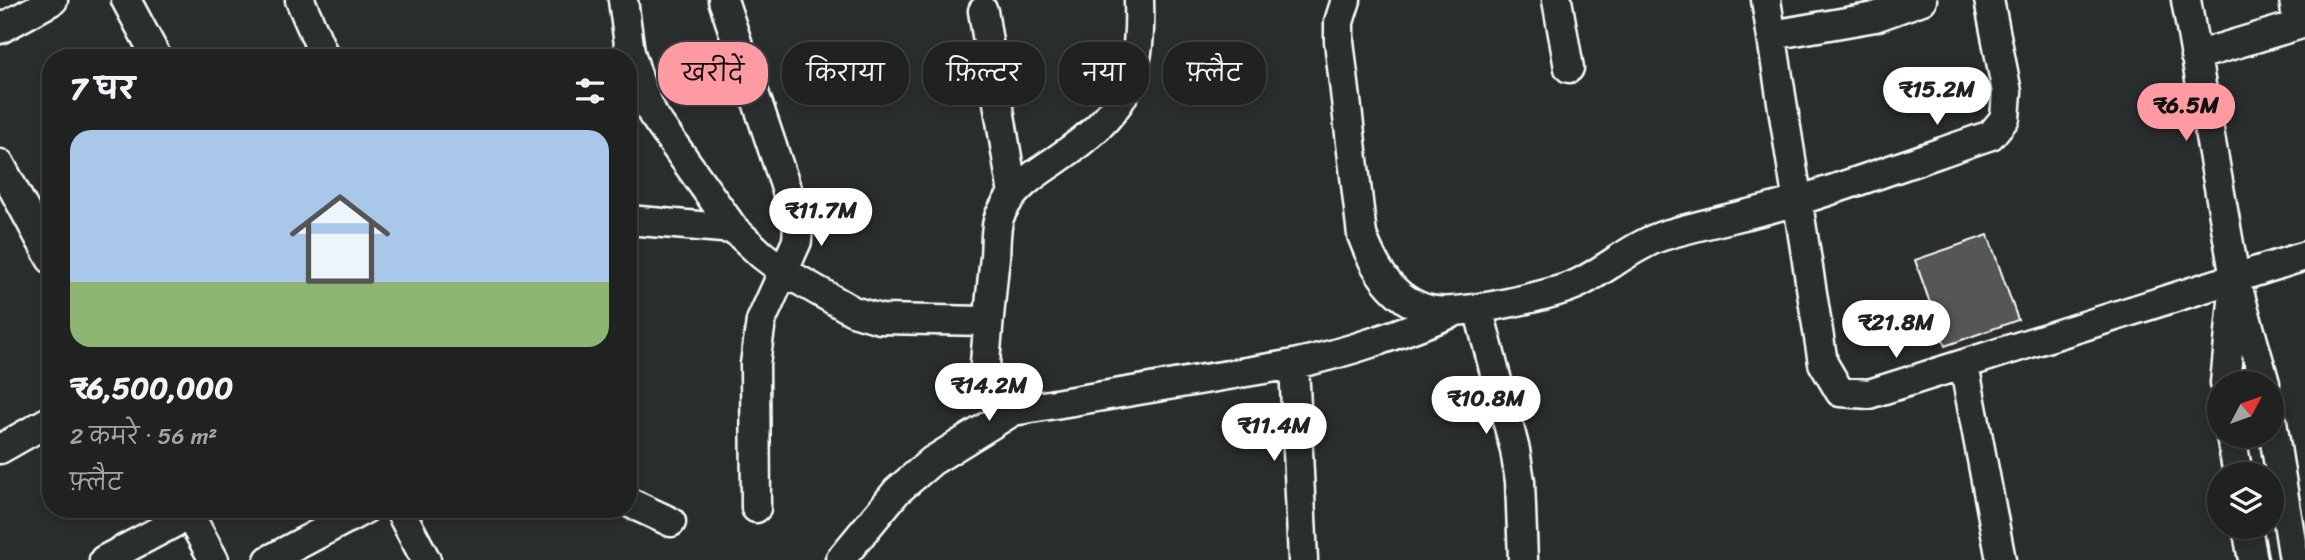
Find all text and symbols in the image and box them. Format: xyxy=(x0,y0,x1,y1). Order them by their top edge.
chip: खरीदें xyxy=(658,42,768,105)
chip: किराया xyxy=(782,42,909,105)
chip: फ़िल्टर xyxy=(923,42,1045,105)
chip: नया xyxy=(1059,42,1149,105)
chip: फ़्लैट xyxy=(1163,42,1266,105)
text: 7 घर xyxy=(70,62,135,116)
pin: ₹15.2M xyxy=(1880,68,1994,127)
text: ₹15.2M xyxy=(1899,69,1975,110)
icon: filters xyxy=(571,72,609,110)
pin: ₹6.5M xyxy=(2137,83,2235,143)
text: ₹6.5M xyxy=(2153,85,2219,126)
icon: home xyxy=(277,176,403,302)
pin: ₹11.7M xyxy=(764,188,878,248)
text: ₹11.7M xyxy=(785,190,857,231)
pin: ₹21.8M xyxy=(1839,300,1953,360)
text: ₹21.8M xyxy=(1858,302,1934,343)
text: ₹6,500,000 xyxy=(70,361,233,415)
pin: ₹14.2M xyxy=(932,364,1046,423)
text: ₹14.2M xyxy=(951,365,1027,406)
north arrow xyxy=(2207,371,2284,448)
map controls xyxy=(2207,371,2284,539)
pin: ₹10.8M xyxy=(1429,376,1543,436)
text: ₹10.8M xyxy=(1448,378,1524,419)
pin: ₹11.4M xyxy=(1217,404,1331,463)
text: ₹11.4M xyxy=(1238,405,1310,446)
text: 2 कमरे · 56 m² xyxy=(70,416,217,457)
text: फ़्लैट xyxy=(70,462,122,503)
button: layers xyxy=(2207,462,2284,539)

